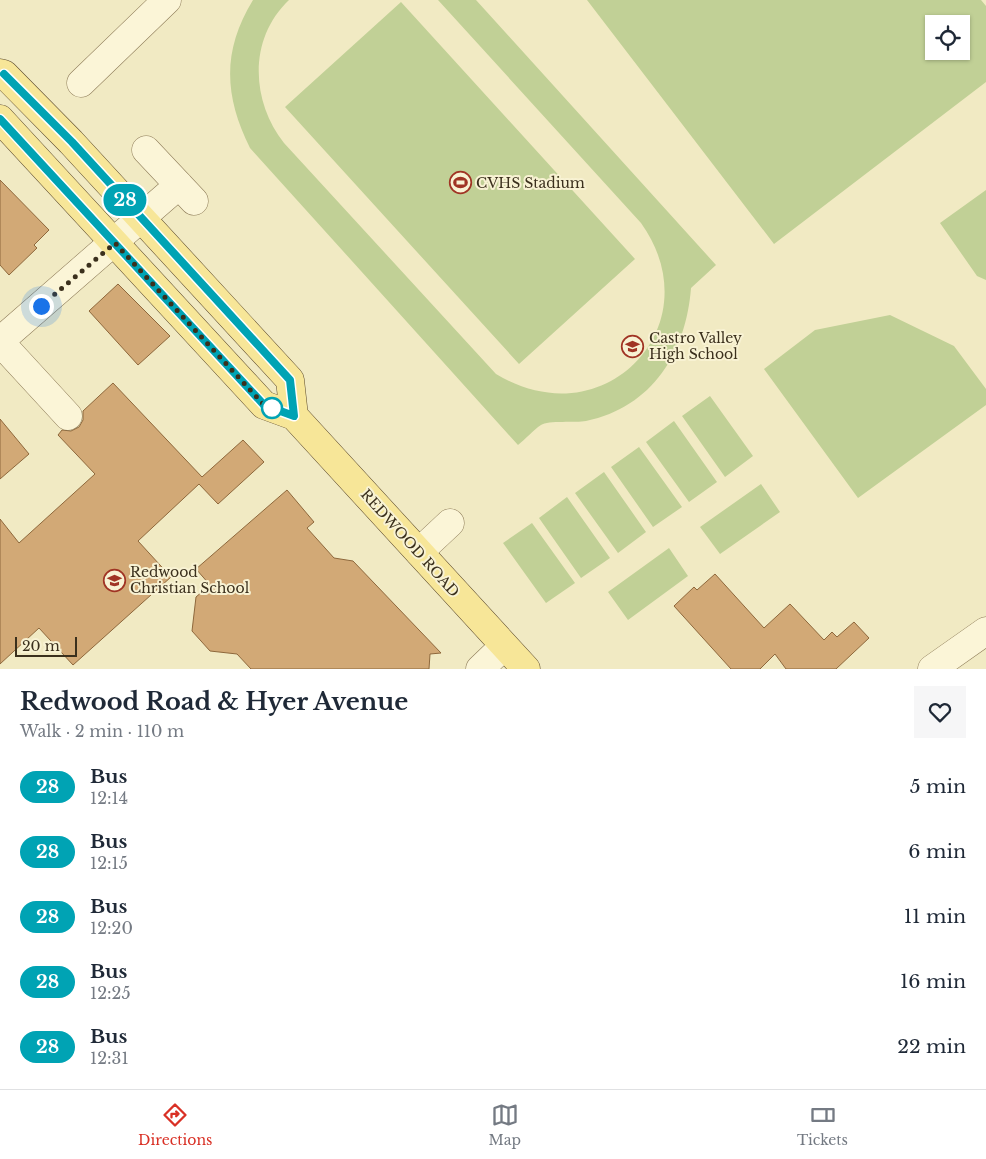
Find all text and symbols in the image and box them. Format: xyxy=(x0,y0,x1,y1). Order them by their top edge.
map controls xyxy=(925,15,970,60)
button: locate xyxy=(925,15,970,60)
sports icon: CVHS Stadium xyxy=(448,171,472,195)
place label: CVHS Stadium xyxy=(476,174,585,192)
line badge: 28 xyxy=(102,184,148,216)
text: 28 xyxy=(113,189,137,211)
your location xyxy=(29,294,54,319)
place label: Castro Valley High School xyxy=(649,329,742,363)
school or university icon: Castro Valley High School xyxy=(621,334,645,358)
unlabelled marker xyxy=(261,397,283,419)
street label: REDWOOD ROAD xyxy=(357,485,463,601)
place label: Redwood Christian School xyxy=(130,563,250,597)
school or university icon: Redwood Christian School xyxy=(102,568,126,592)
scale bar xyxy=(15,634,78,657)
text: 20 m xyxy=(22,637,60,655)
button: heart xyxy=(914,686,966,738)
text: Redwood Road & Hyer Avenue xyxy=(20,687,408,716)
text: Walk · 2 min · 110 m xyxy=(20,721,184,741)
text: Bus xyxy=(90,765,127,788)
text: 5 min xyxy=(910,775,966,798)
text: 28 xyxy=(36,776,59,798)
text: 12:14 xyxy=(90,788,128,808)
text: Bus xyxy=(90,830,127,853)
text: 6 min xyxy=(908,840,966,863)
text: 28 xyxy=(36,841,59,863)
text: 12:15 xyxy=(90,853,128,873)
text: Bus xyxy=(90,895,127,918)
text: 11 min xyxy=(904,905,966,928)
text: 28 xyxy=(36,906,59,928)
text: 12:20 xyxy=(90,918,133,938)
text: Bus xyxy=(90,960,127,983)
text: 16 min xyxy=(900,970,966,993)
text: 28 xyxy=(36,971,59,993)
text: 12:25 xyxy=(90,983,131,1003)
text: Bus xyxy=(90,1025,127,1048)
text: 22 min xyxy=(897,1035,966,1058)
text: 28 xyxy=(36,1036,59,1058)
text: 12:31 xyxy=(90,1048,129,1068)
tab: Directions xyxy=(138,1101,212,1149)
tab: Map xyxy=(489,1101,521,1149)
tab: Tickets xyxy=(797,1101,848,1149)

